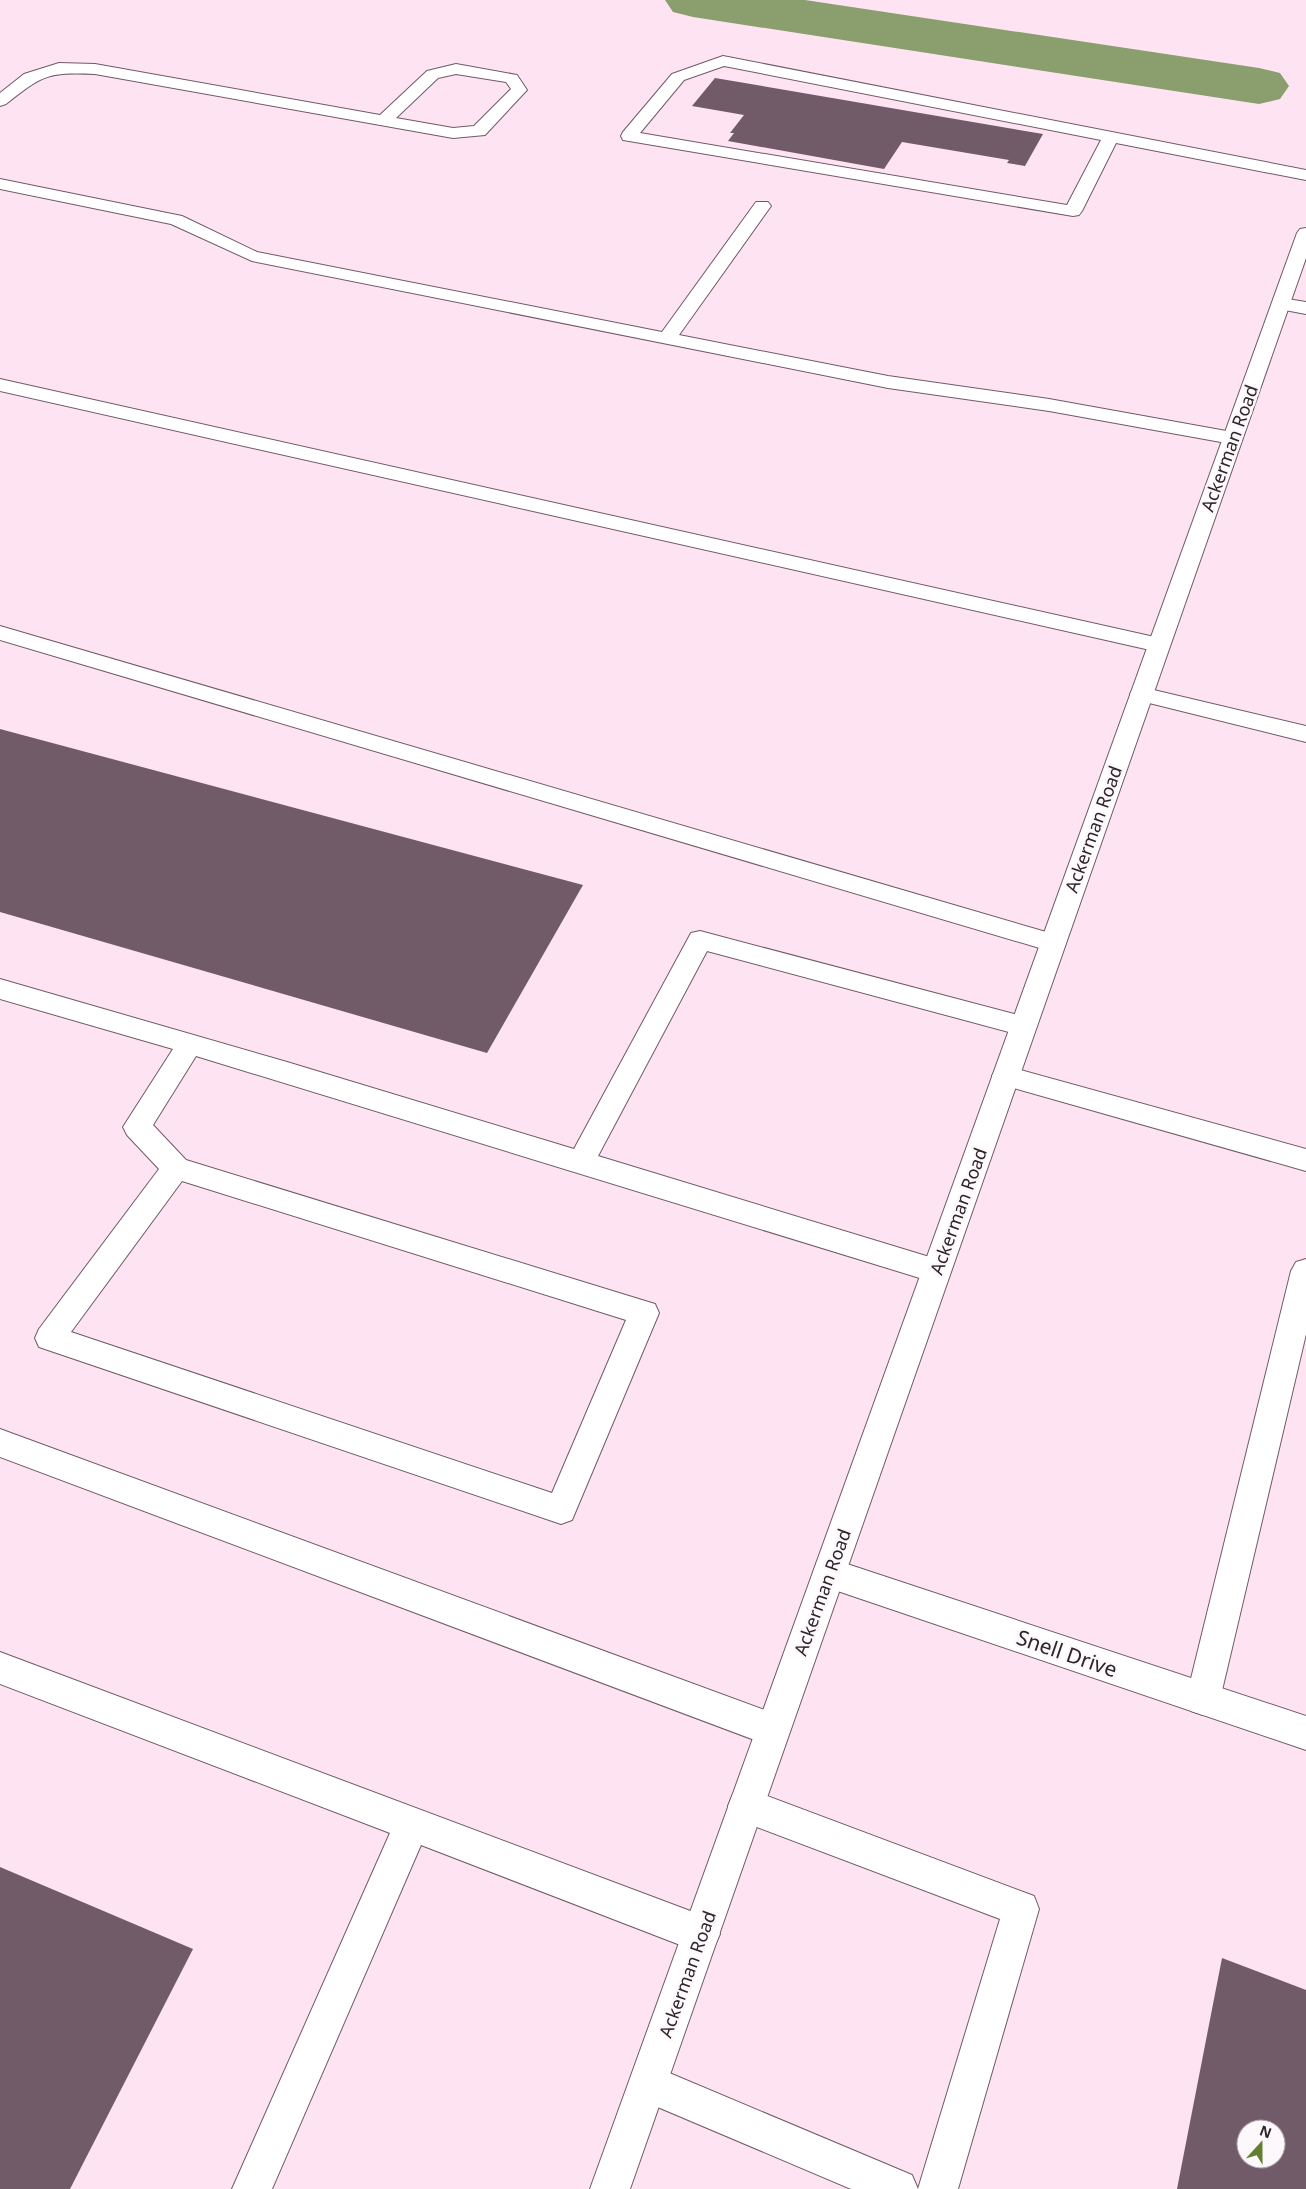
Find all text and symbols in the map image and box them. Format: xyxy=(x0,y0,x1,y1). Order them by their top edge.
street label: Ackerman Road xyxy=(1195,381,1263,515)
street label: Ackerman Road xyxy=(1059,762,1127,896)
street label: Ackerman Road xyxy=(924,1144,992,1278)
street label: Ackerman Road xyxy=(788,1525,856,1659)
street label: Snell Drive xyxy=(1013,1623,1121,1683)
street label: Ackerman Road xyxy=(653,1907,721,2041)
north arrow xyxy=(1236,2119,1286,2169)
text: N xyxy=(1257,2120,1275,2142)

